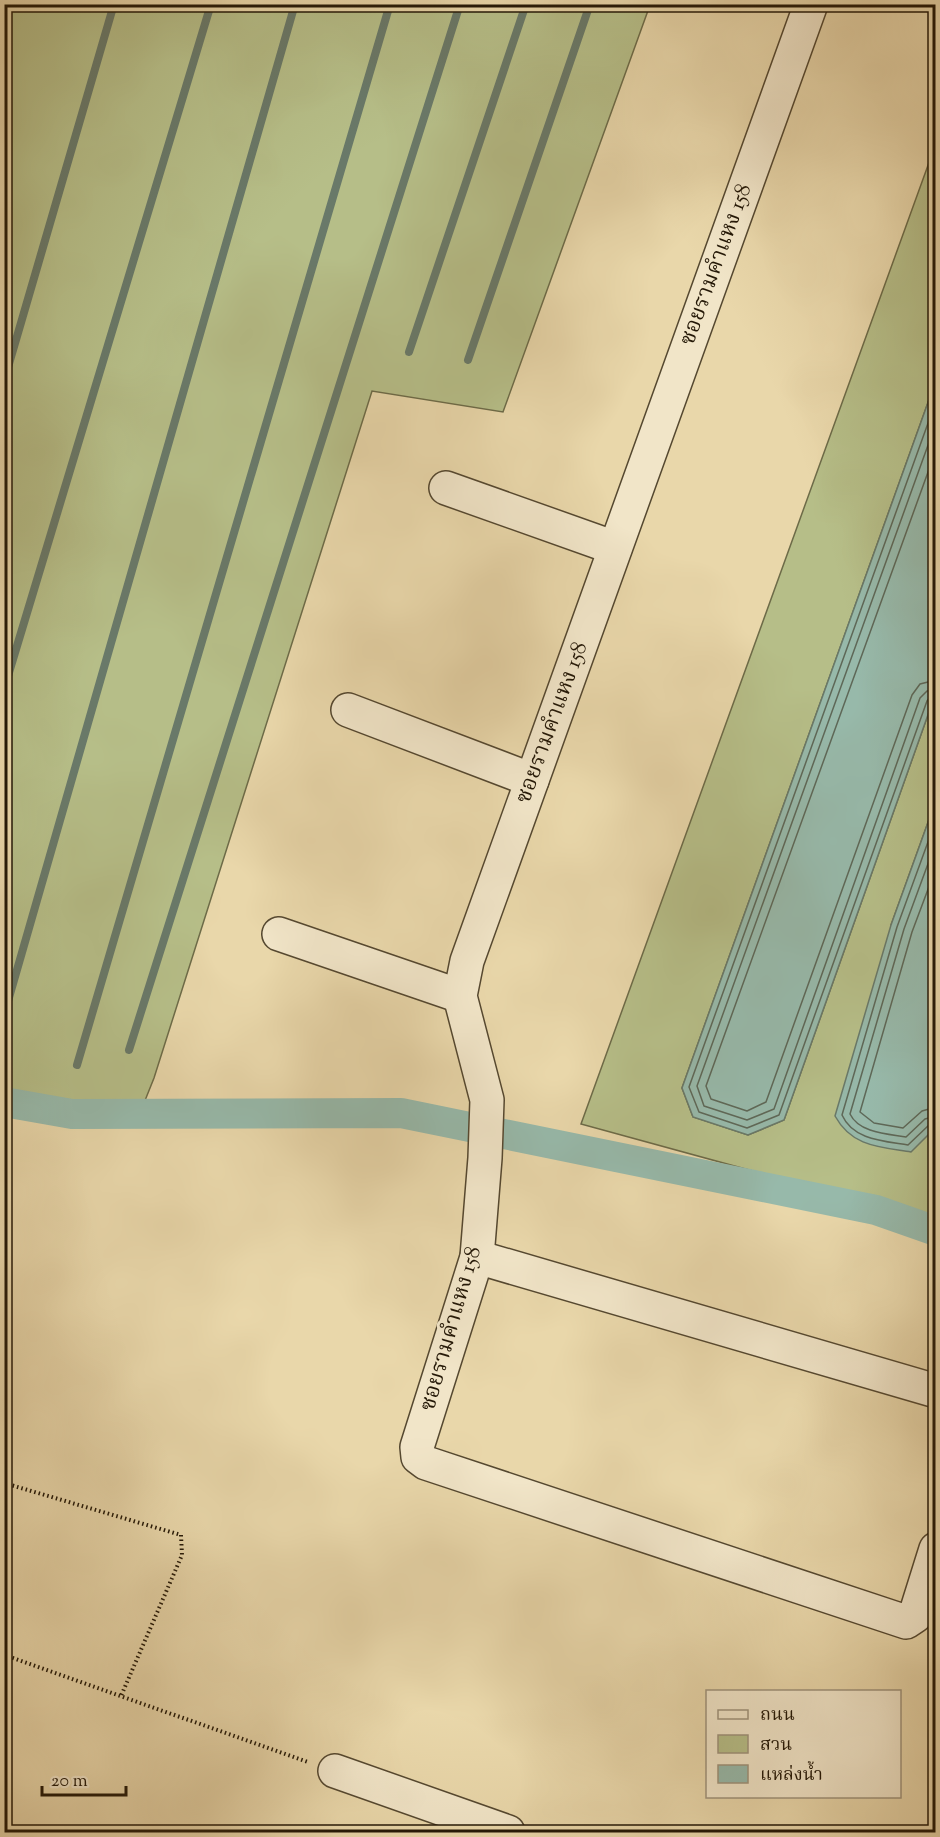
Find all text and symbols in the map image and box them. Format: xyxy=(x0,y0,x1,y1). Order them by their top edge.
street label: ซอยรามคำแหง 158 xyxy=(673,180,761,350)
street label: ซอยรามคำแหง 158 xyxy=(509,638,597,808)
street label: ซอยรามคำแหง 158 xyxy=(413,1243,491,1415)
legend xyxy=(706,1690,901,1798)
text: ถนน xyxy=(760,1703,795,1729)
text: สวน xyxy=(760,1733,792,1759)
scale bar xyxy=(42,1759,126,1797)
text: แหล่งน้ำ xyxy=(760,1760,823,1789)
text: 20 m xyxy=(51,1769,88,1795)

